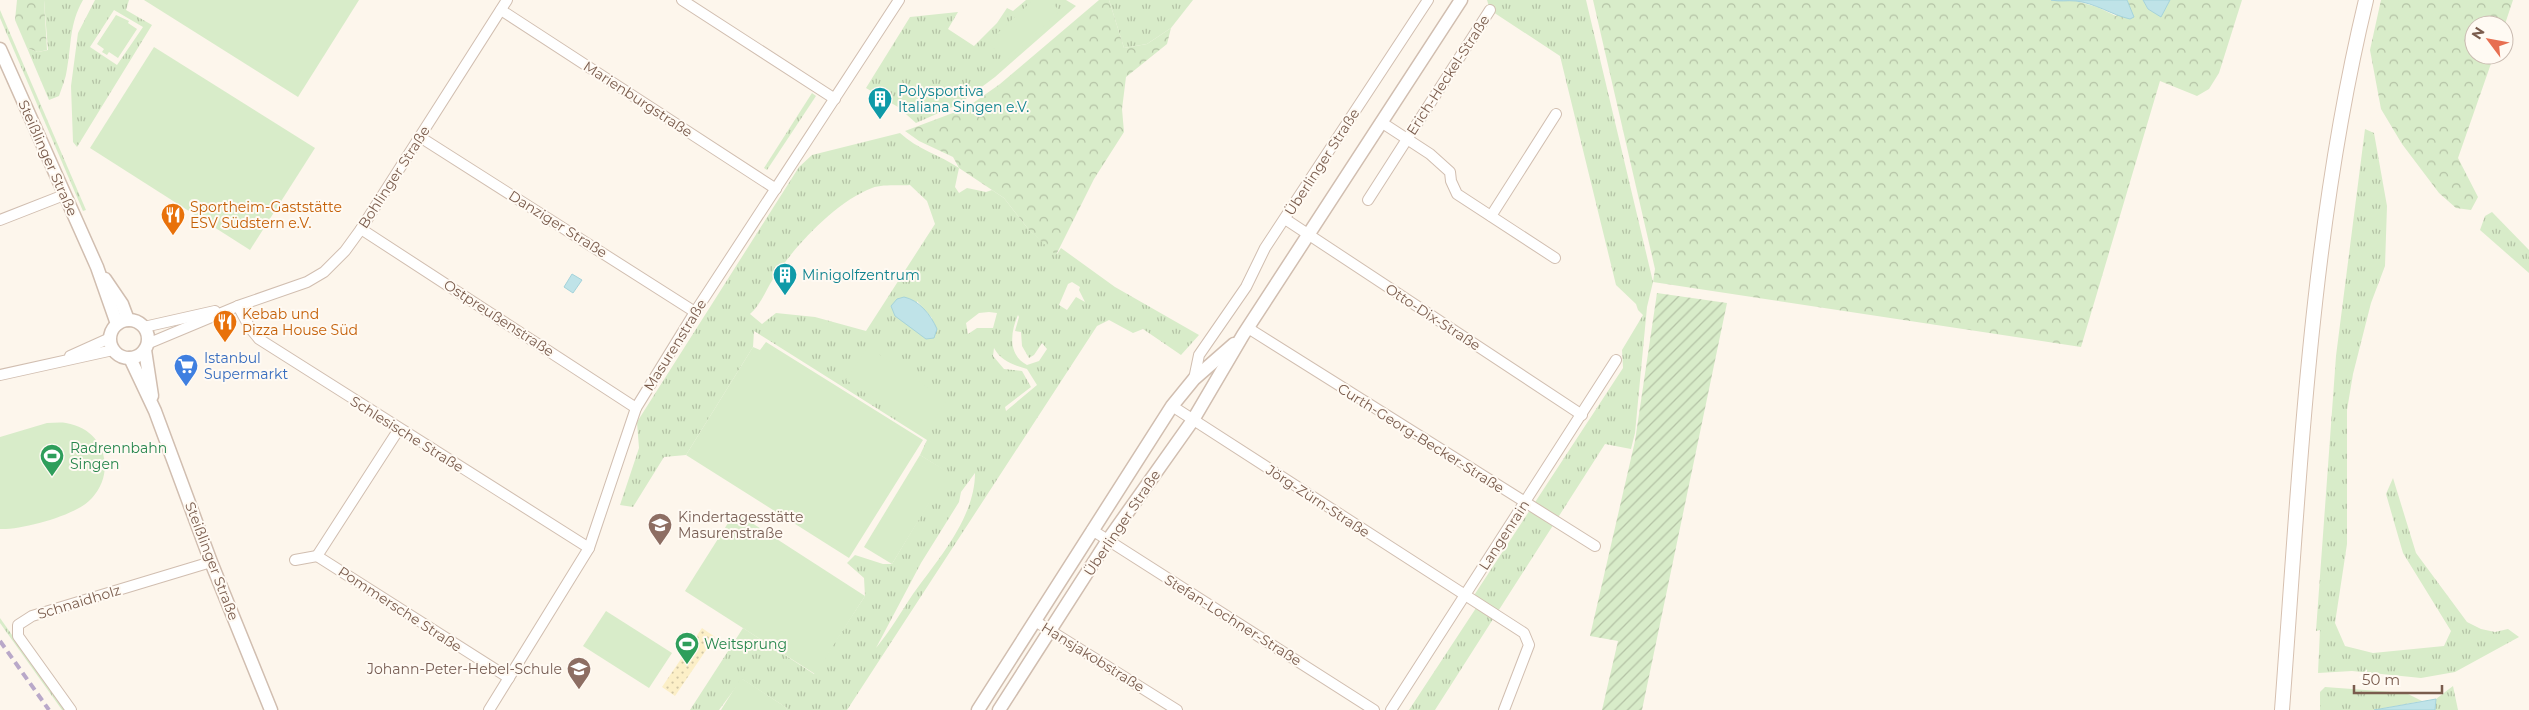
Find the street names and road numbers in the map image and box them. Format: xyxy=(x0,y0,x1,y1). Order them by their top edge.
street label: Erich-Heckel-Straße xyxy=(1402,12,1494,138)
street label: Marienburgstraße xyxy=(580,57,696,141)
street label: Steißlinger Straße xyxy=(14,97,82,219)
street label: Überlinger Straße xyxy=(1281,105,1363,219)
street label: Bohlinger Straße xyxy=(354,122,434,232)
street label: Danziger Straße xyxy=(505,186,611,262)
street label: Ostpreußenstraße xyxy=(440,276,558,360)
street label: Otto-Dix-Straße xyxy=(1382,279,1484,355)
street label: Masurenstraße xyxy=(640,296,710,394)
street label: Curth-Georg-Becker-Straße xyxy=(1334,379,1508,497)
street label: Schlesische Straße xyxy=(347,392,467,476)
street label: Jörg-Zürn-Straße xyxy=(1262,460,1373,541)
street label: Überlinger Straße xyxy=(1080,466,1164,580)
street label: Langenrain xyxy=(1475,497,1533,573)
street label: Steißlinger Straße xyxy=(181,499,243,623)
street label: Pommersche Straße xyxy=(335,562,465,656)
street label: Stefan-Lochner-Straße xyxy=(1161,570,1305,670)
street label: Schnaidholz xyxy=(35,581,123,623)
street label: Hansjakobstraße xyxy=(1038,618,1148,696)

